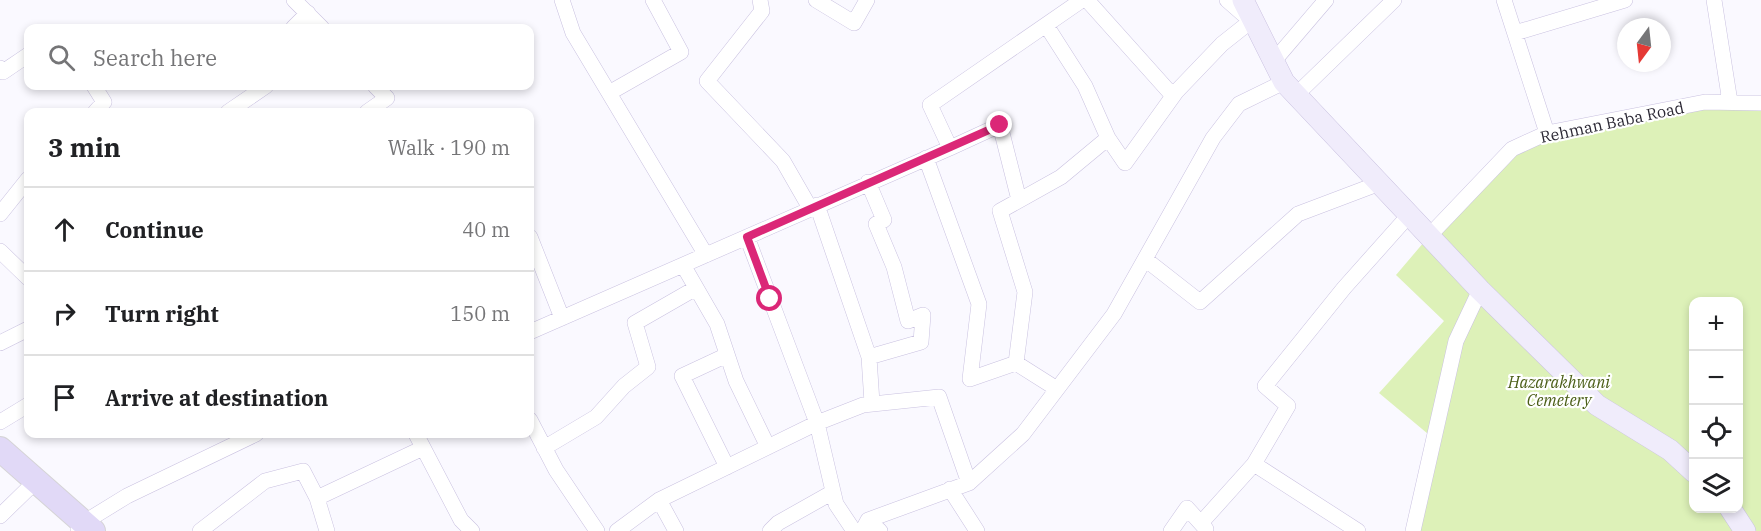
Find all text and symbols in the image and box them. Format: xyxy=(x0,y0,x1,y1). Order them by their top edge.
north arrow xyxy=(1617,18,1671,72)
search box xyxy=(24,24,534,90)
icon: search xyxy=(45,41,78,74)
text: Search here xyxy=(93,43,217,72)
street label: Rehman Baba Road xyxy=(1538,97,1686,147)
route end xyxy=(986,111,1012,137)
text: 3 min xyxy=(48,130,121,164)
text: Walk · 190 m xyxy=(388,134,510,161)
icon: ahead xyxy=(48,213,81,246)
text: Continue xyxy=(105,215,204,244)
text: 40 m xyxy=(462,216,510,243)
route start xyxy=(756,285,782,311)
icon: right xyxy=(48,297,81,330)
map controls xyxy=(1689,297,1743,513)
button: + xyxy=(1689,297,1743,351)
text: Turn right xyxy=(105,299,219,328)
text: 150 m xyxy=(450,300,510,327)
button: − xyxy=(1689,351,1743,405)
park label: Hazarakhwani Cemetery xyxy=(1507,372,1610,410)
icon: arrive xyxy=(48,381,81,414)
text: Arrive at destination xyxy=(105,383,328,412)
button: locate xyxy=(1689,405,1743,459)
button: layers xyxy=(1689,459,1743,513)

